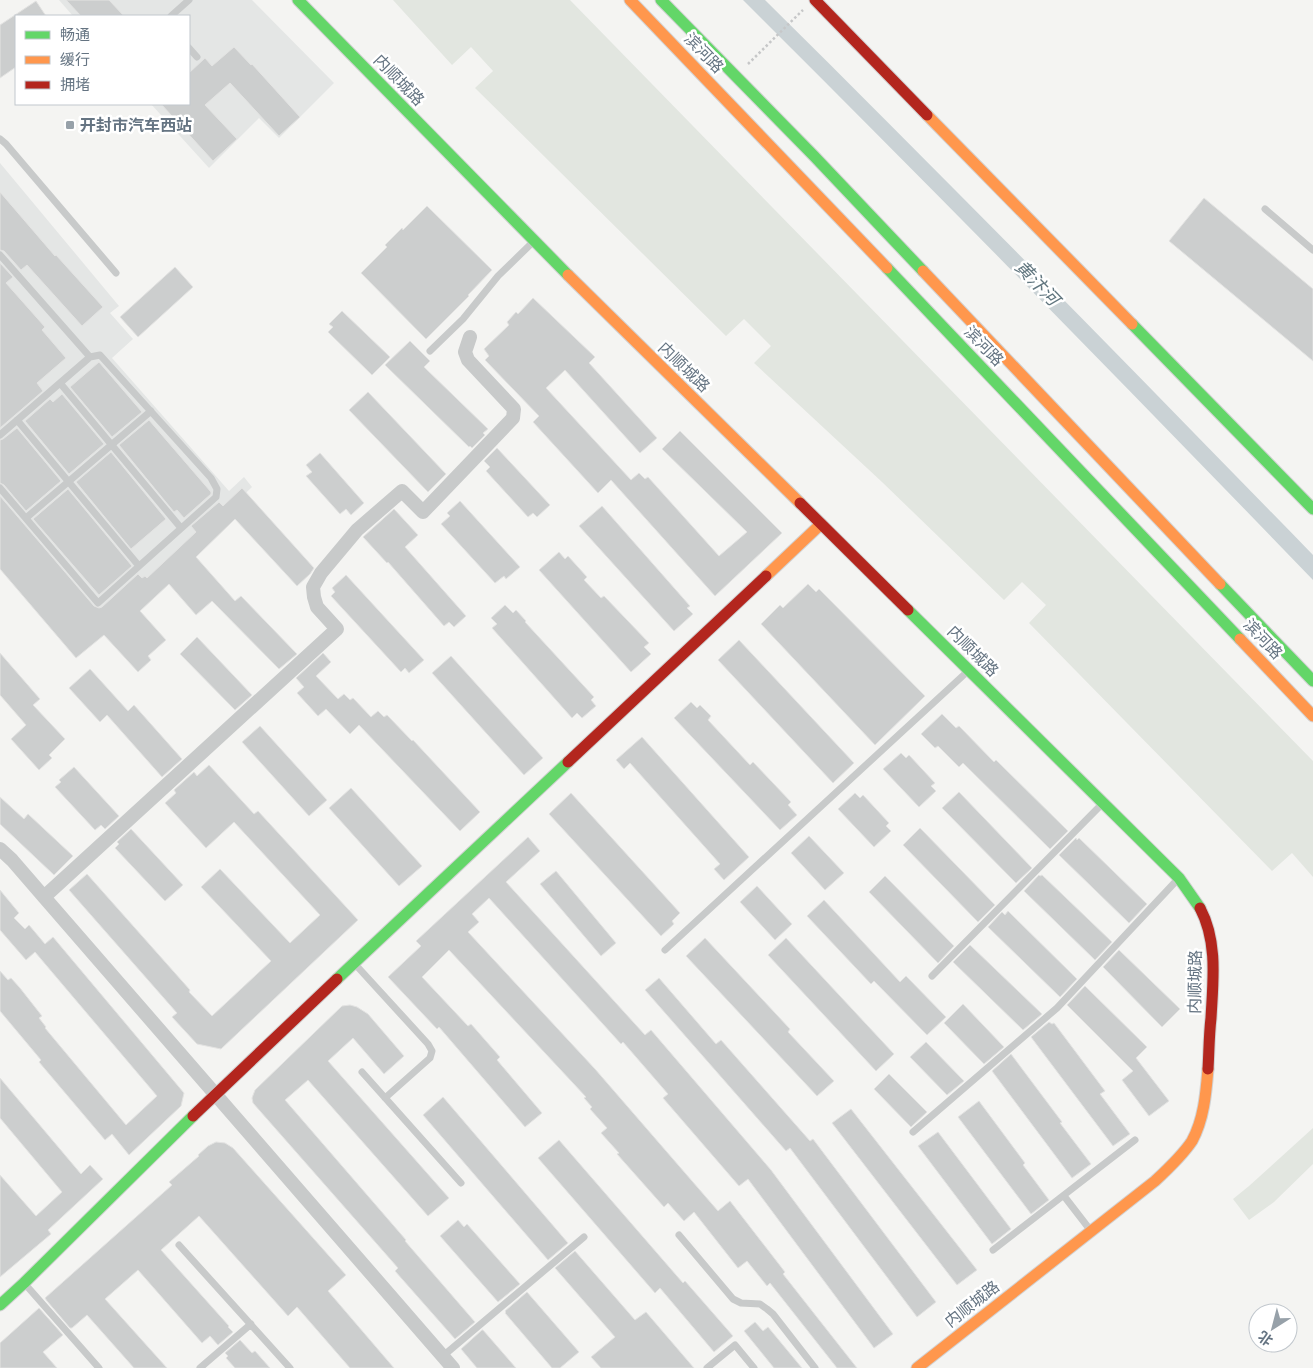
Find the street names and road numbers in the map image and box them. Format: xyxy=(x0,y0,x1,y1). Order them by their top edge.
street label: 滨河路 xyxy=(681,30,727,76)
street label: 内顺城路 xyxy=(371,51,427,109)
street label: 滨河路 xyxy=(961,323,1007,369)
street label: 内顺城路 xyxy=(655,339,713,395)
street label: 滨河路 xyxy=(1240,616,1286,662)
street label: 内顺城路 xyxy=(944,622,1002,680)
street label: 内顺城路 xyxy=(1186,950,1204,1014)
street label: 内顺城路 xyxy=(942,1278,1002,1330)

